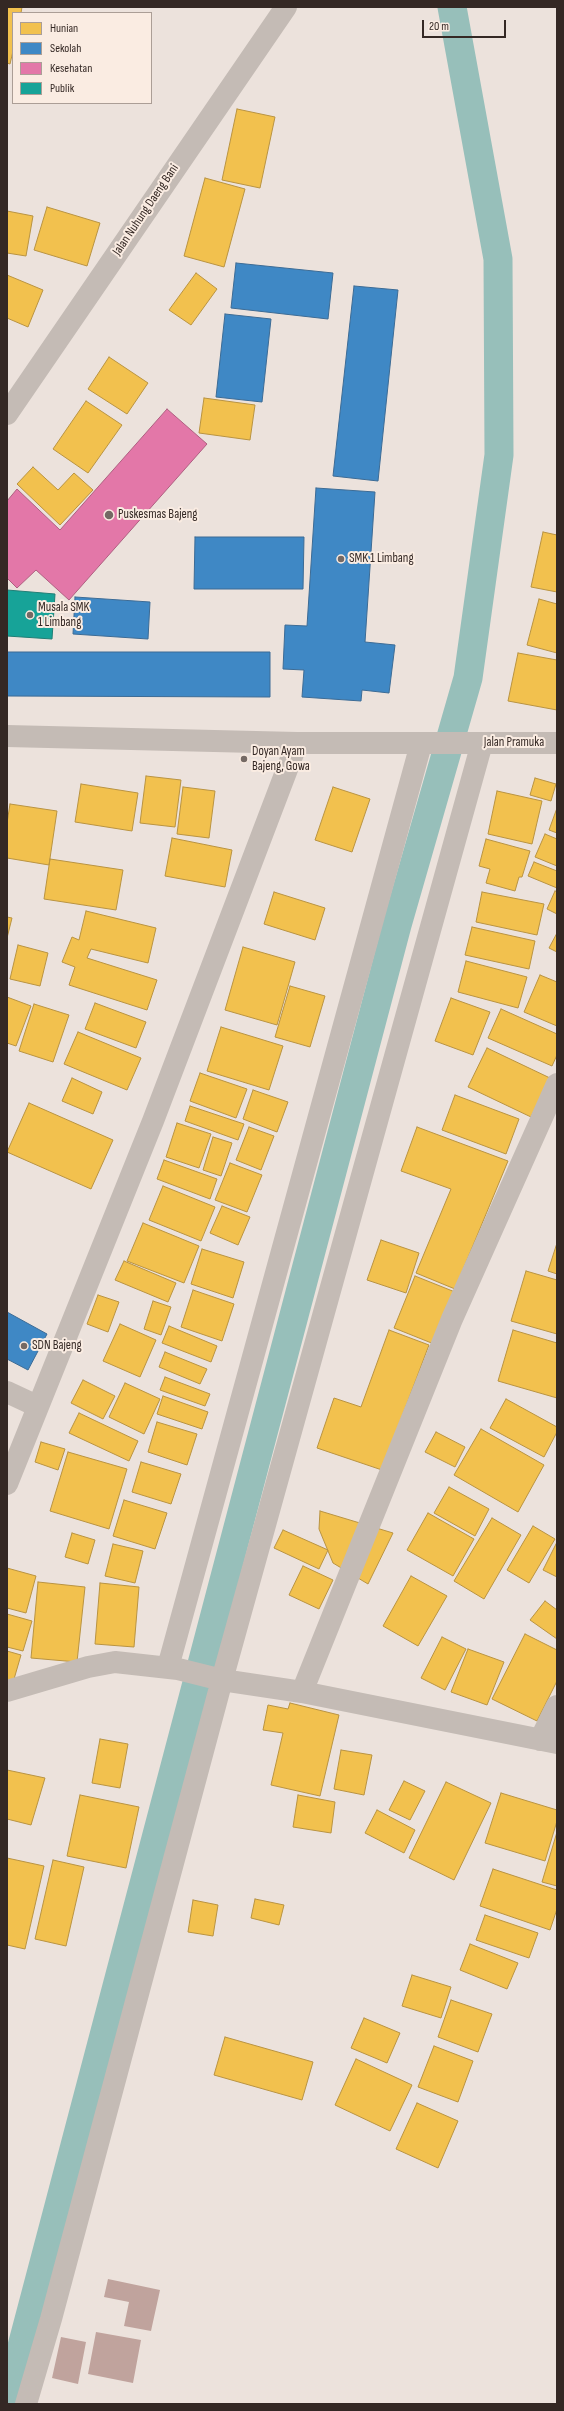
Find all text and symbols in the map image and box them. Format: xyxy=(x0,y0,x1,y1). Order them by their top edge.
legend xyxy=(12,12,152,104)
scale bar xyxy=(424,12,508,38)
text: 20 m xyxy=(429,19,449,34)
text: Hunian xyxy=(50,21,78,36)
text: Sekolah xyxy=(50,41,81,56)
text: Kesehatan xyxy=(50,61,92,76)
text: Publik xyxy=(50,81,74,96)
street label: Jalan Nuhung Daeng Bani xyxy=(110,161,182,259)
place label: Puskesmas Bajeng xyxy=(118,507,197,523)
marker: Puskesmas Bajeng xyxy=(103,509,115,521)
place label: SMK 1 Limbang xyxy=(349,551,414,567)
marker: SMK 1 Limbang xyxy=(336,554,346,564)
place label: Musala SMK 1 Limbang xyxy=(38,600,89,631)
marker: Musala SMK 1 Limbang xyxy=(25,610,35,620)
street label: Jalan Pramuka xyxy=(484,735,544,751)
place label: Doyan Ayam Bajeng, Gowa xyxy=(252,744,310,775)
marker: Doyan Ayam Bajeng, Gowa xyxy=(239,754,249,764)
place label: SDN Bajeng xyxy=(32,1338,82,1354)
marker: SDN Bajeng xyxy=(19,1341,29,1351)

